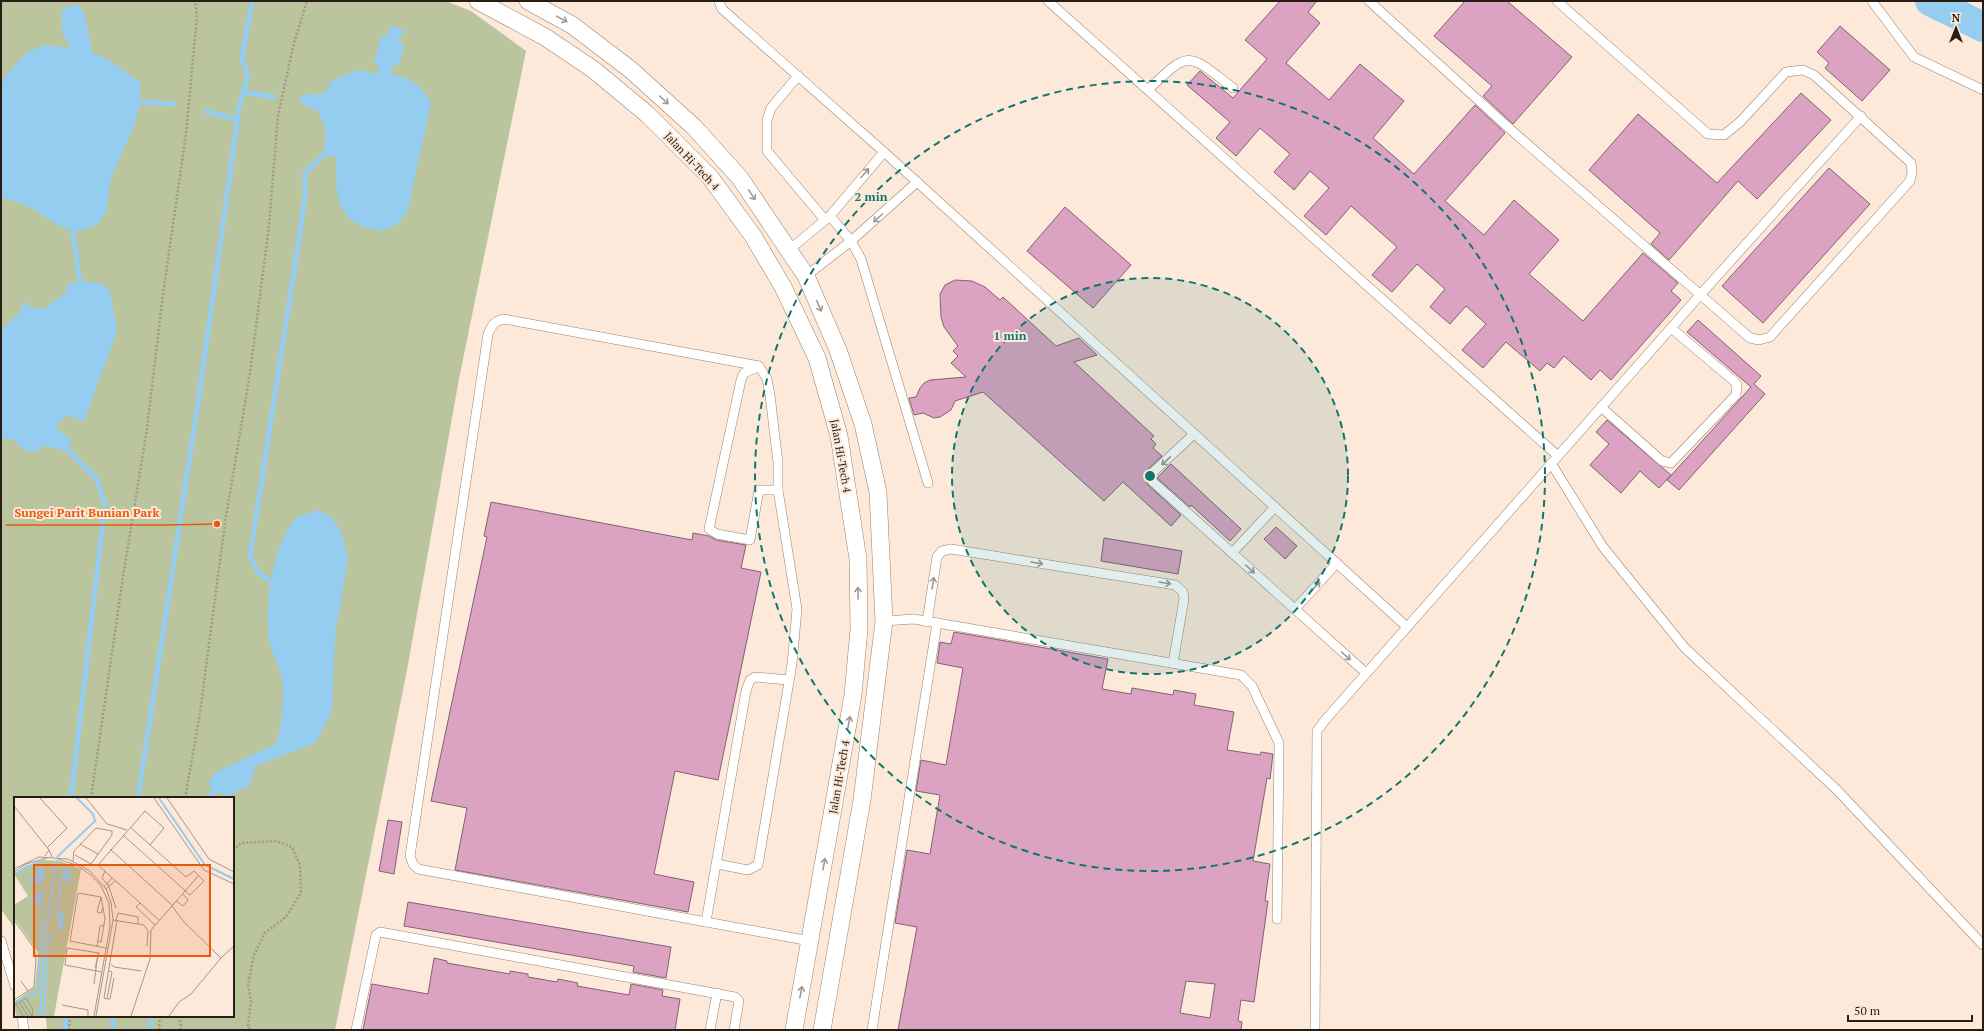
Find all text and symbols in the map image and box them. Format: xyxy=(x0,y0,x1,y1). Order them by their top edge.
north arrow xyxy=(1936,8,1976,48)
text: N xyxy=(1952,11,1961,25)
one-way arrow xyxy=(556,16,568,24)
one-way arrow xyxy=(659,95,669,105)
street label: Jalan Hi-Tech 4 xyxy=(661,129,723,193)
one-way arrow xyxy=(861,168,870,178)
one-way arrow xyxy=(748,189,756,200)
text: 2 min xyxy=(855,189,888,204)
one-way arrow xyxy=(872,213,883,222)
one-way arrow xyxy=(816,300,823,312)
text: 1 min xyxy=(994,328,1027,343)
street label: Jalan Hi-Tech 4 xyxy=(828,418,854,494)
one-way arrow xyxy=(1161,456,1171,466)
centre of rings xyxy=(1143,469,1157,483)
callout: Sungei Parit Bunian Park xyxy=(6,501,167,525)
text: Sungei Parit Bunian Park xyxy=(15,505,159,520)
one-way arrow xyxy=(1030,559,1043,567)
one-way arrow xyxy=(1245,564,1255,573)
one-way arrow xyxy=(929,577,937,590)
one-way arrow xyxy=(1158,579,1171,587)
one-way arrow xyxy=(1311,581,1321,591)
one-way arrow xyxy=(854,587,862,600)
one-way arrow xyxy=(1341,651,1352,660)
one-way arrow xyxy=(845,716,853,729)
street label: Jalan Hi-Tech 4 xyxy=(826,739,852,815)
inset map xyxy=(14,797,234,1017)
one-way arrow xyxy=(820,858,828,871)
one-way arrow xyxy=(797,986,805,999)
scale bar xyxy=(1848,997,1972,1023)
text: 50 m xyxy=(1854,1003,1881,1018)

